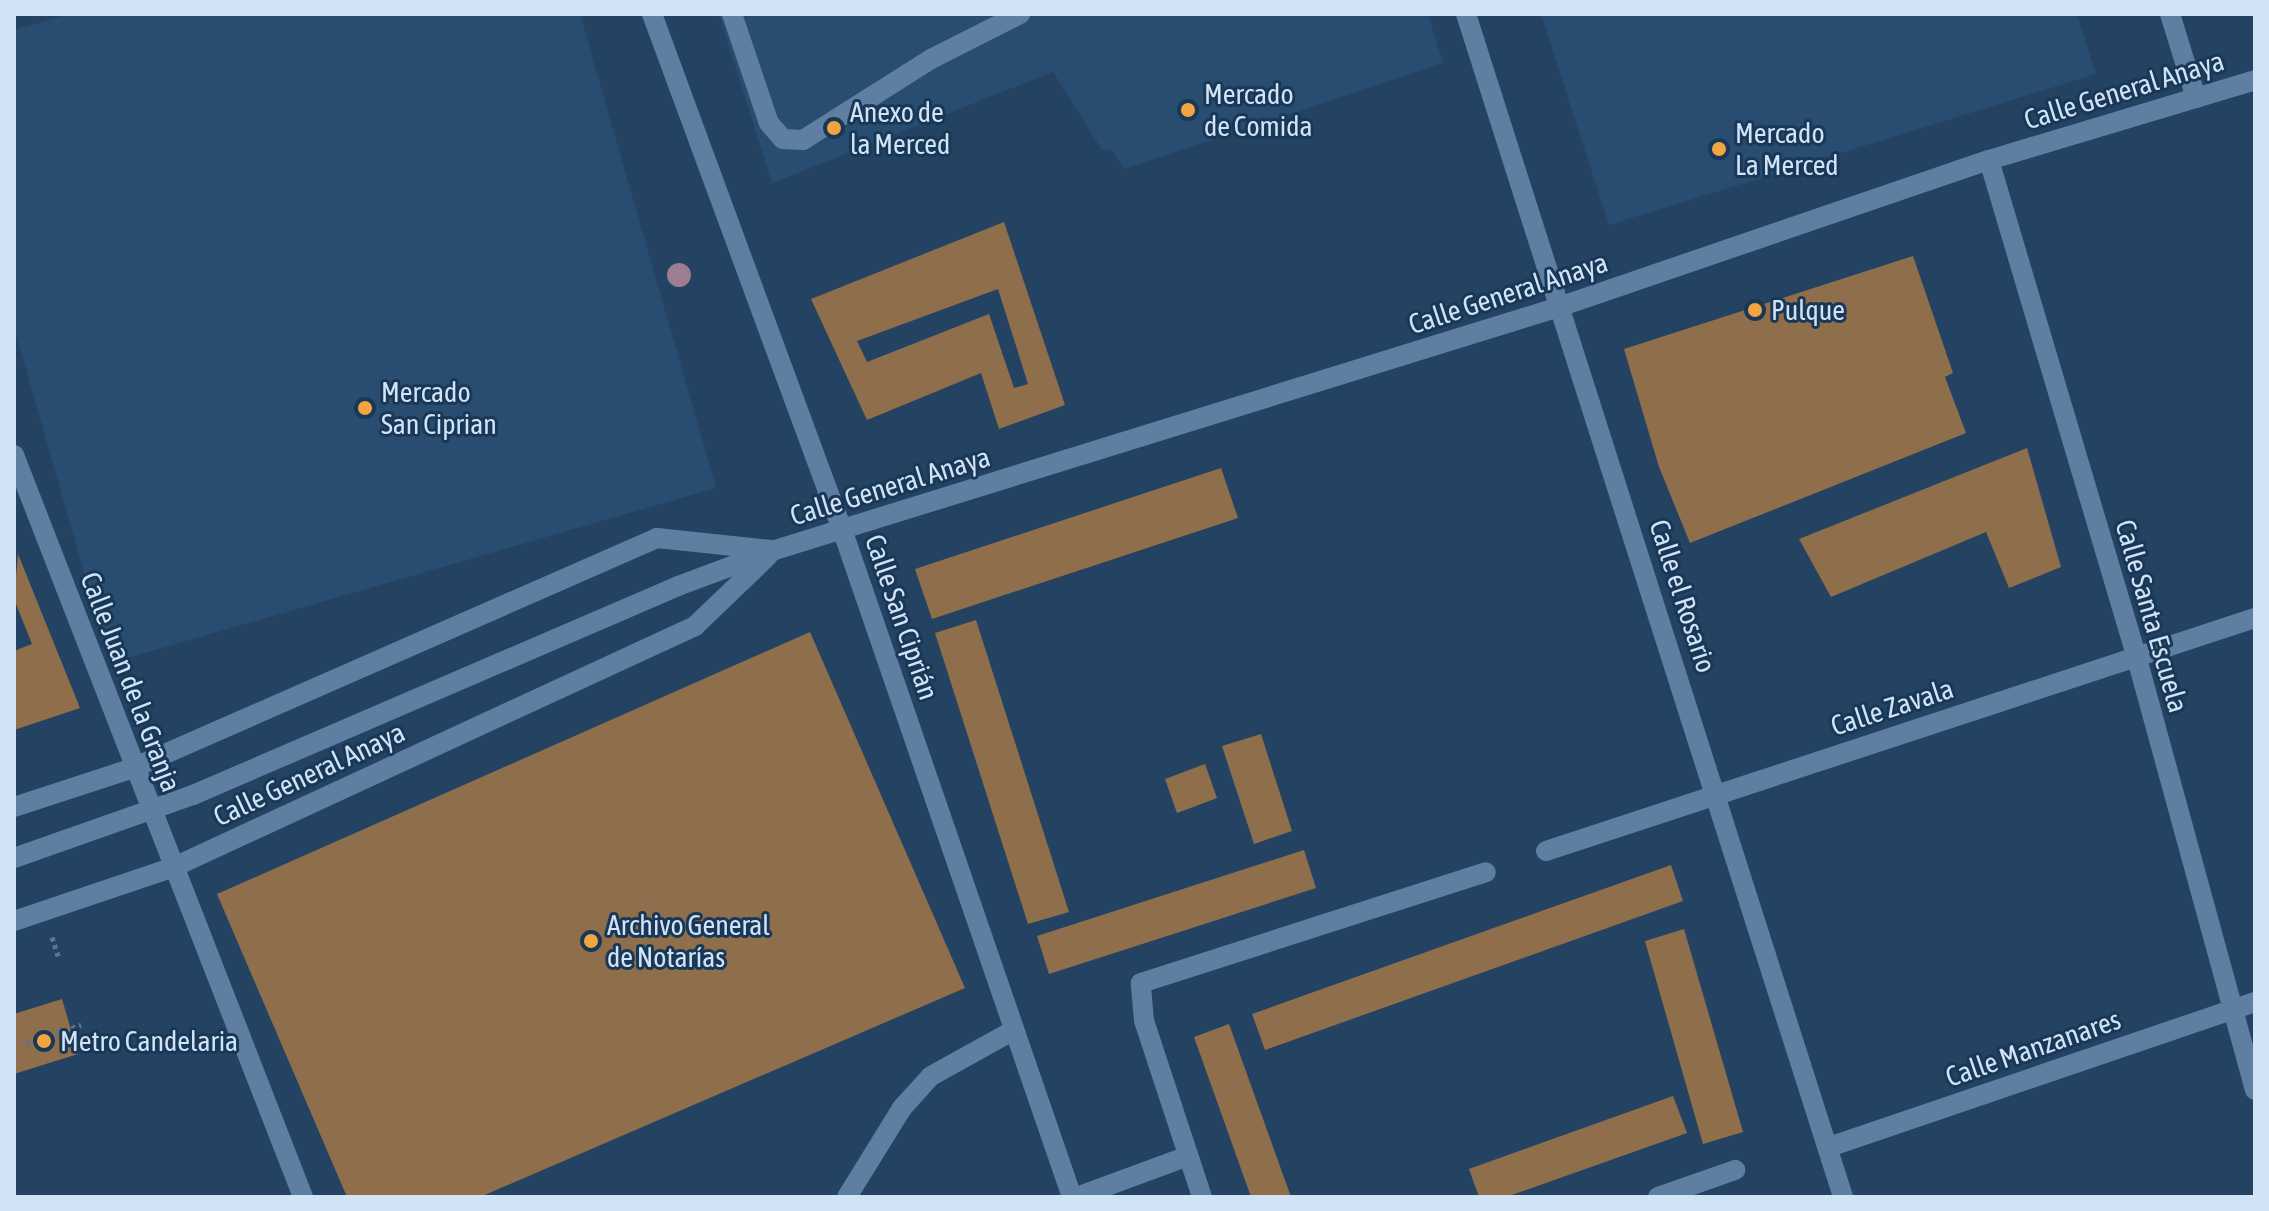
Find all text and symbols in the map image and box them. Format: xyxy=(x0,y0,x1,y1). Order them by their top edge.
street label: Calle General Anaya xyxy=(2020,44,2228,136)
place label: Mercado de Comida xyxy=(1204,77,1312,143)
place label: Anexo de la Merced xyxy=(850,95,950,161)
marker: Mercado de Comida xyxy=(1179,101,1197,119)
place label: Mercado La Merced xyxy=(1735,116,1839,182)
marker: Anexo de la Merced xyxy=(825,119,843,137)
marker: Mercado La Merced xyxy=(1710,140,1728,158)
street label: Calle General Anaya xyxy=(1404,245,1612,341)
place label: Pulque xyxy=(1771,293,1845,327)
marker: Pulque xyxy=(1746,301,1764,319)
place label: Mercado San Ciprian xyxy=(381,375,497,441)
marker: Mercado San Ciprian xyxy=(356,399,374,417)
street label: Calle General Anaya xyxy=(786,440,994,532)
street label: Calle el Rosario xyxy=(1643,515,1723,677)
street label: Calle Santa Escuela xyxy=(2108,516,2196,716)
street label: Calle San Ciprián xyxy=(858,530,946,704)
street label: Calle Juan de la Granja xyxy=(74,568,188,796)
street label: Calle Zavala xyxy=(1826,671,1958,743)
street label: Calle General Anaya xyxy=(208,715,410,833)
place label: Archivo General de Notarías xyxy=(607,908,770,974)
marker: Archivo General de Notarías xyxy=(582,932,600,950)
street label: Calle Manzanares xyxy=(1941,1002,2125,1094)
place label: Metro Candelaria xyxy=(60,1024,238,1058)
marker: Metro Candelaria xyxy=(35,1032,53,1050)

